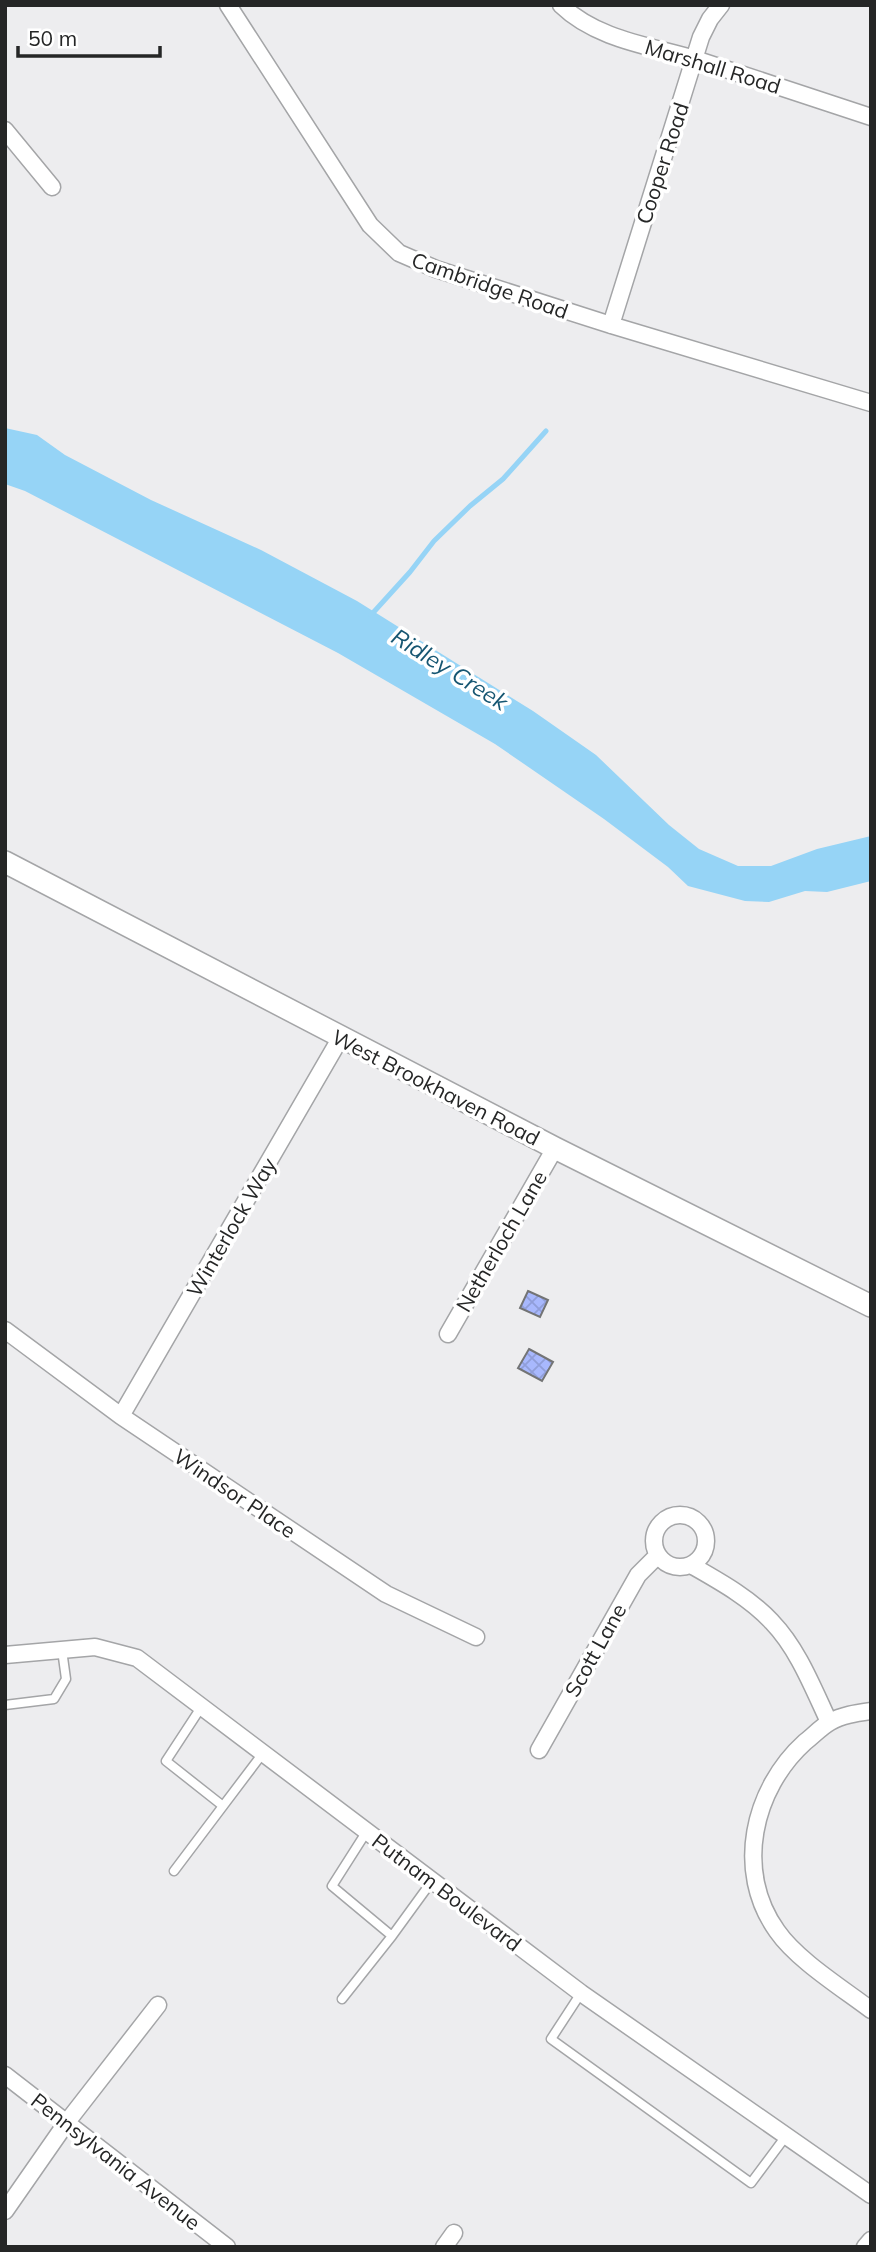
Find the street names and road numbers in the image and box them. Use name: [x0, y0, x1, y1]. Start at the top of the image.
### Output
street label: Marshall Road: [642, 33, 784, 99]
street label: Cooper Road: [630, 99, 694, 227]
street label: Cambridge Road: [408, 246, 572, 324]
street label: West Brookhaven Road: [328, 1023, 544, 1151]
street label: Winterlock Way: [181, 1153, 281, 1301]
street label: Netherloch Lane: [450, 1166, 552, 1316]
street label: Windsor Place: [169, 1443, 301, 1543]
street label: Scott Lane: [559, 1599, 631, 1701]
street label: Putnam Boulevard: [367, 1827, 527, 1957]
street label: Pennsylvania Avenue: [26, 2087, 206, 2235]

